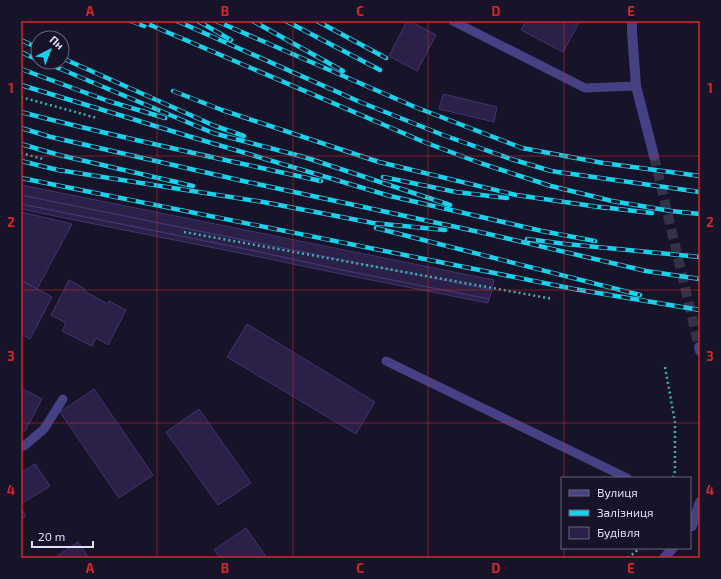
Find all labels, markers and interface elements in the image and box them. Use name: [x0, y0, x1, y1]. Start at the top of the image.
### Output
text: A: [86, 3, 95, 19]
text: B: [221, 3, 229, 19]
text: C: [356, 3, 364, 19]
text: D: [492, 3, 501, 19]
text: E: [627, 3, 635, 19]
north arrow: [30, 30, 70, 70]
text: Пн: [47, 33, 67, 52]
text: 1: [8, 80, 14, 96]
text: 1: [707, 80, 713, 96]
text: 2: [7, 214, 15, 230]
text: 2: [706, 214, 714, 230]
text: 3: [7, 348, 15, 364]
text: 3: [706, 348, 714, 364]
legend: [561, 477, 691, 549]
text: 4: [7, 482, 15, 498]
text: 4: [706, 482, 714, 498]
text: Вулиця: [597, 485, 638, 500]
text: Залізниця: [597, 505, 654, 519]
scale bar: [32, 523, 93, 549]
text: Будівля: [597, 525, 640, 540]
text: 20 m: [38, 529, 65, 543]
text: A: [86, 560, 95, 576]
text: B: [221, 560, 229, 576]
text: C: [356, 560, 364, 576]
text: D: [492, 560, 501, 576]
text: E: [627, 560, 635, 576]

